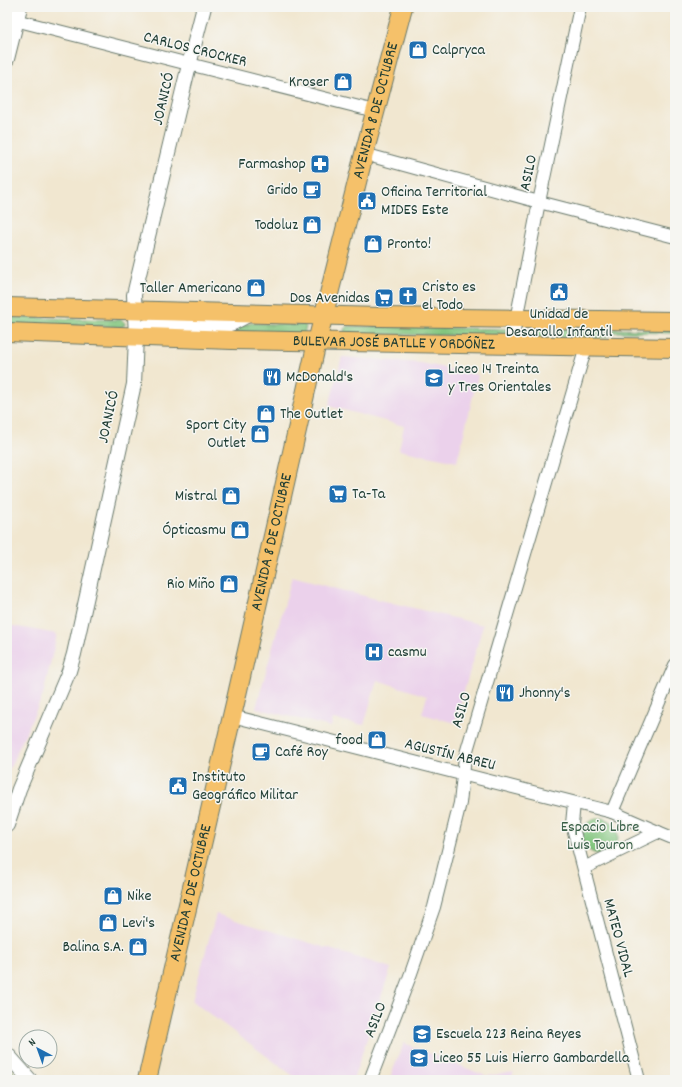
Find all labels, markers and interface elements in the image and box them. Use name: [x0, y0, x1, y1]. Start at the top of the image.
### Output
street label: CARLOS CROCKER: [141, 26, 249, 74]
street label: AVENIDA 8 DE OCTUBRE: [347, 39, 405, 181]
shop icon: Calpryca: [407, 39, 429, 61]
place label: Calpryca: [432, 39, 485, 62]
street label: JOANICÓ: [147, 70, 181, 128]
place label: Kroser: [289, 71, 329, 94]
shop icon: Kroser: [332, 71, 354, 93]
place label: Farmashop: [238, 153, 306, 176]
pharmacy icon: Farmashop: [309, 153, 331, 175]
street label: ASILO: [514, 153, 544, 193]
place label: Grido: [266, 179, 298, 202]
cafe icon: Grido: [301, 179, 323, 201]
place label: Oficina Territorial MIDES Este: [381, 181, 487, 222]
public building icon: Oficina Territorial MIDES Este: [356, 190, 378, 212]
place label: Todoluz: [255, 214, 298, 237]
shop icon: Todoluz: [301, 214, 323, 236]
shop icon: Pronto!: [362, 233, 384, 255]
place label: Pronto!: [387, 233, 431, 256]
place label: Cristo es el Todo: [422, 276, 476, 317]
place label: Taller Americano: [140, 277, 242, 300]
shop icon: Taller Americano: [245, 277, 267, 299]
public building icon: Unidad de Desarollo Infantil: [548, 281, 570, 303]
church icon: Cristo es el Todo: [397, 285, 419, 307]
place label: Dos Avenidas: [290, 287, 370, 310]
supermarket icon: Dos Avenidas: [373, 287, 395, 309]
place label: Unidad de Desarollo Infantil: [506, 303, 612, 344]
street label: BULEVAR JOSÉ BATLLE Y ORDÓÑEZ: [293, 330, 495, 356]
place label: Liceo 14 Treinta y Tres Orientales: [448, 358, 552, 399]
restaurant icon: McDonald's: [261, 366, 283, 388]
place label: McDonald's: [286, 366, 354, 389]
school or university icon: Liceo 14 Treinta y Tres Orientales: [423, 367, 445, 389]
street label: JOANICÓ: [92, 388, 126, 445]
shop icon: The Outlet: [255, 403, 277, 425]
place label: The Outlet: [280, 403, 343, 426]
place label: Sport City Outlet: [186, 414, 247, 455]
shop icon: Sport City Outlet: [249, 423, 271, 445]
street label: AVENIDA 8 DE OCTUBRE: [245, 470, 298, 613]
supermarket icon: Ta-Ta: [327, 483, 349, 505]
place label: Ta-Ta: [352, 483, 386, 506]
place label: Mistral: [175, 485, 217, 508]
shop icon: Mistral: [220, 485, 242, 507]
place label: Ópticasmu: [163, 519, 226, 542]
shop icon: Ópticasmu: [229, 519, 251, 541]
place label: Rio Miño: [167, 573, 215, 596]
shop icon: Rio Miño: [218, 573, 240, 595]
hospital icon: casmu: [363, 641, 385, 663]
place label: casmu: [388, 641, 427, 664]
restaurant icon: Jhonny's: [494, 682, 516, 704]
place label: Jhonny's: [519, 682, 571, 705]
street label: ASILO: [446, 689, 478, 731]
place label: food: [336, 729, 363, 752]
shop icon: food: [366, 729, 388, 751]
street label: AGUSTÍN ABREU: [402, 733, 498, 777]
cafe icon: Café Roy: [250, 741, 272, 763]
place label: Café Roy: [275, 741, 329, 764]
place label: Instituto Geográfico Militar: [192, 766, 298, 807]
public building icon: Instituto Geográfico Militar: [167, 775, 189, 797]
park label: Espacio Libre Luis Touron: [561, 816, 639, 857]
street label: AVENIDA 8 DE OCTUBRE: [164, 821, 218, 964]
shop icon: Nike: [102, 885, 124, 907]
place label: Nike: [127, 885, 151, 908]
street label: MATEO VIDAL: [596, 896, 640, 980]
shop icon: Levi's: [97, 912, 119, 934]
place label: Levi's: [122, 912, 155, 935]
place label: Balina S.A.: [63, 936, 124, 959]
shop icon: Balina S.A.: [127, 936, 149, 958]
street label: ASILO: [359, 999, 393, 1041]
school or university icon: Escuela 223 Reina Reyes: [411, 1023, 433, 1045]
place label: Escuela 223 Reina Reyes: [436, 1023, 582, 1046]
north arrow: [18, 1029, 58, 1069]
text: N: [25, 1035, 40, 1051]
school or university icon: Liceo 55 Luis Hierro Gambardella: [408, 1047, 430, 1069]
place label: Liceo 55 Luis Hierro Gambardella: [433, 1047, 630, 1070]

